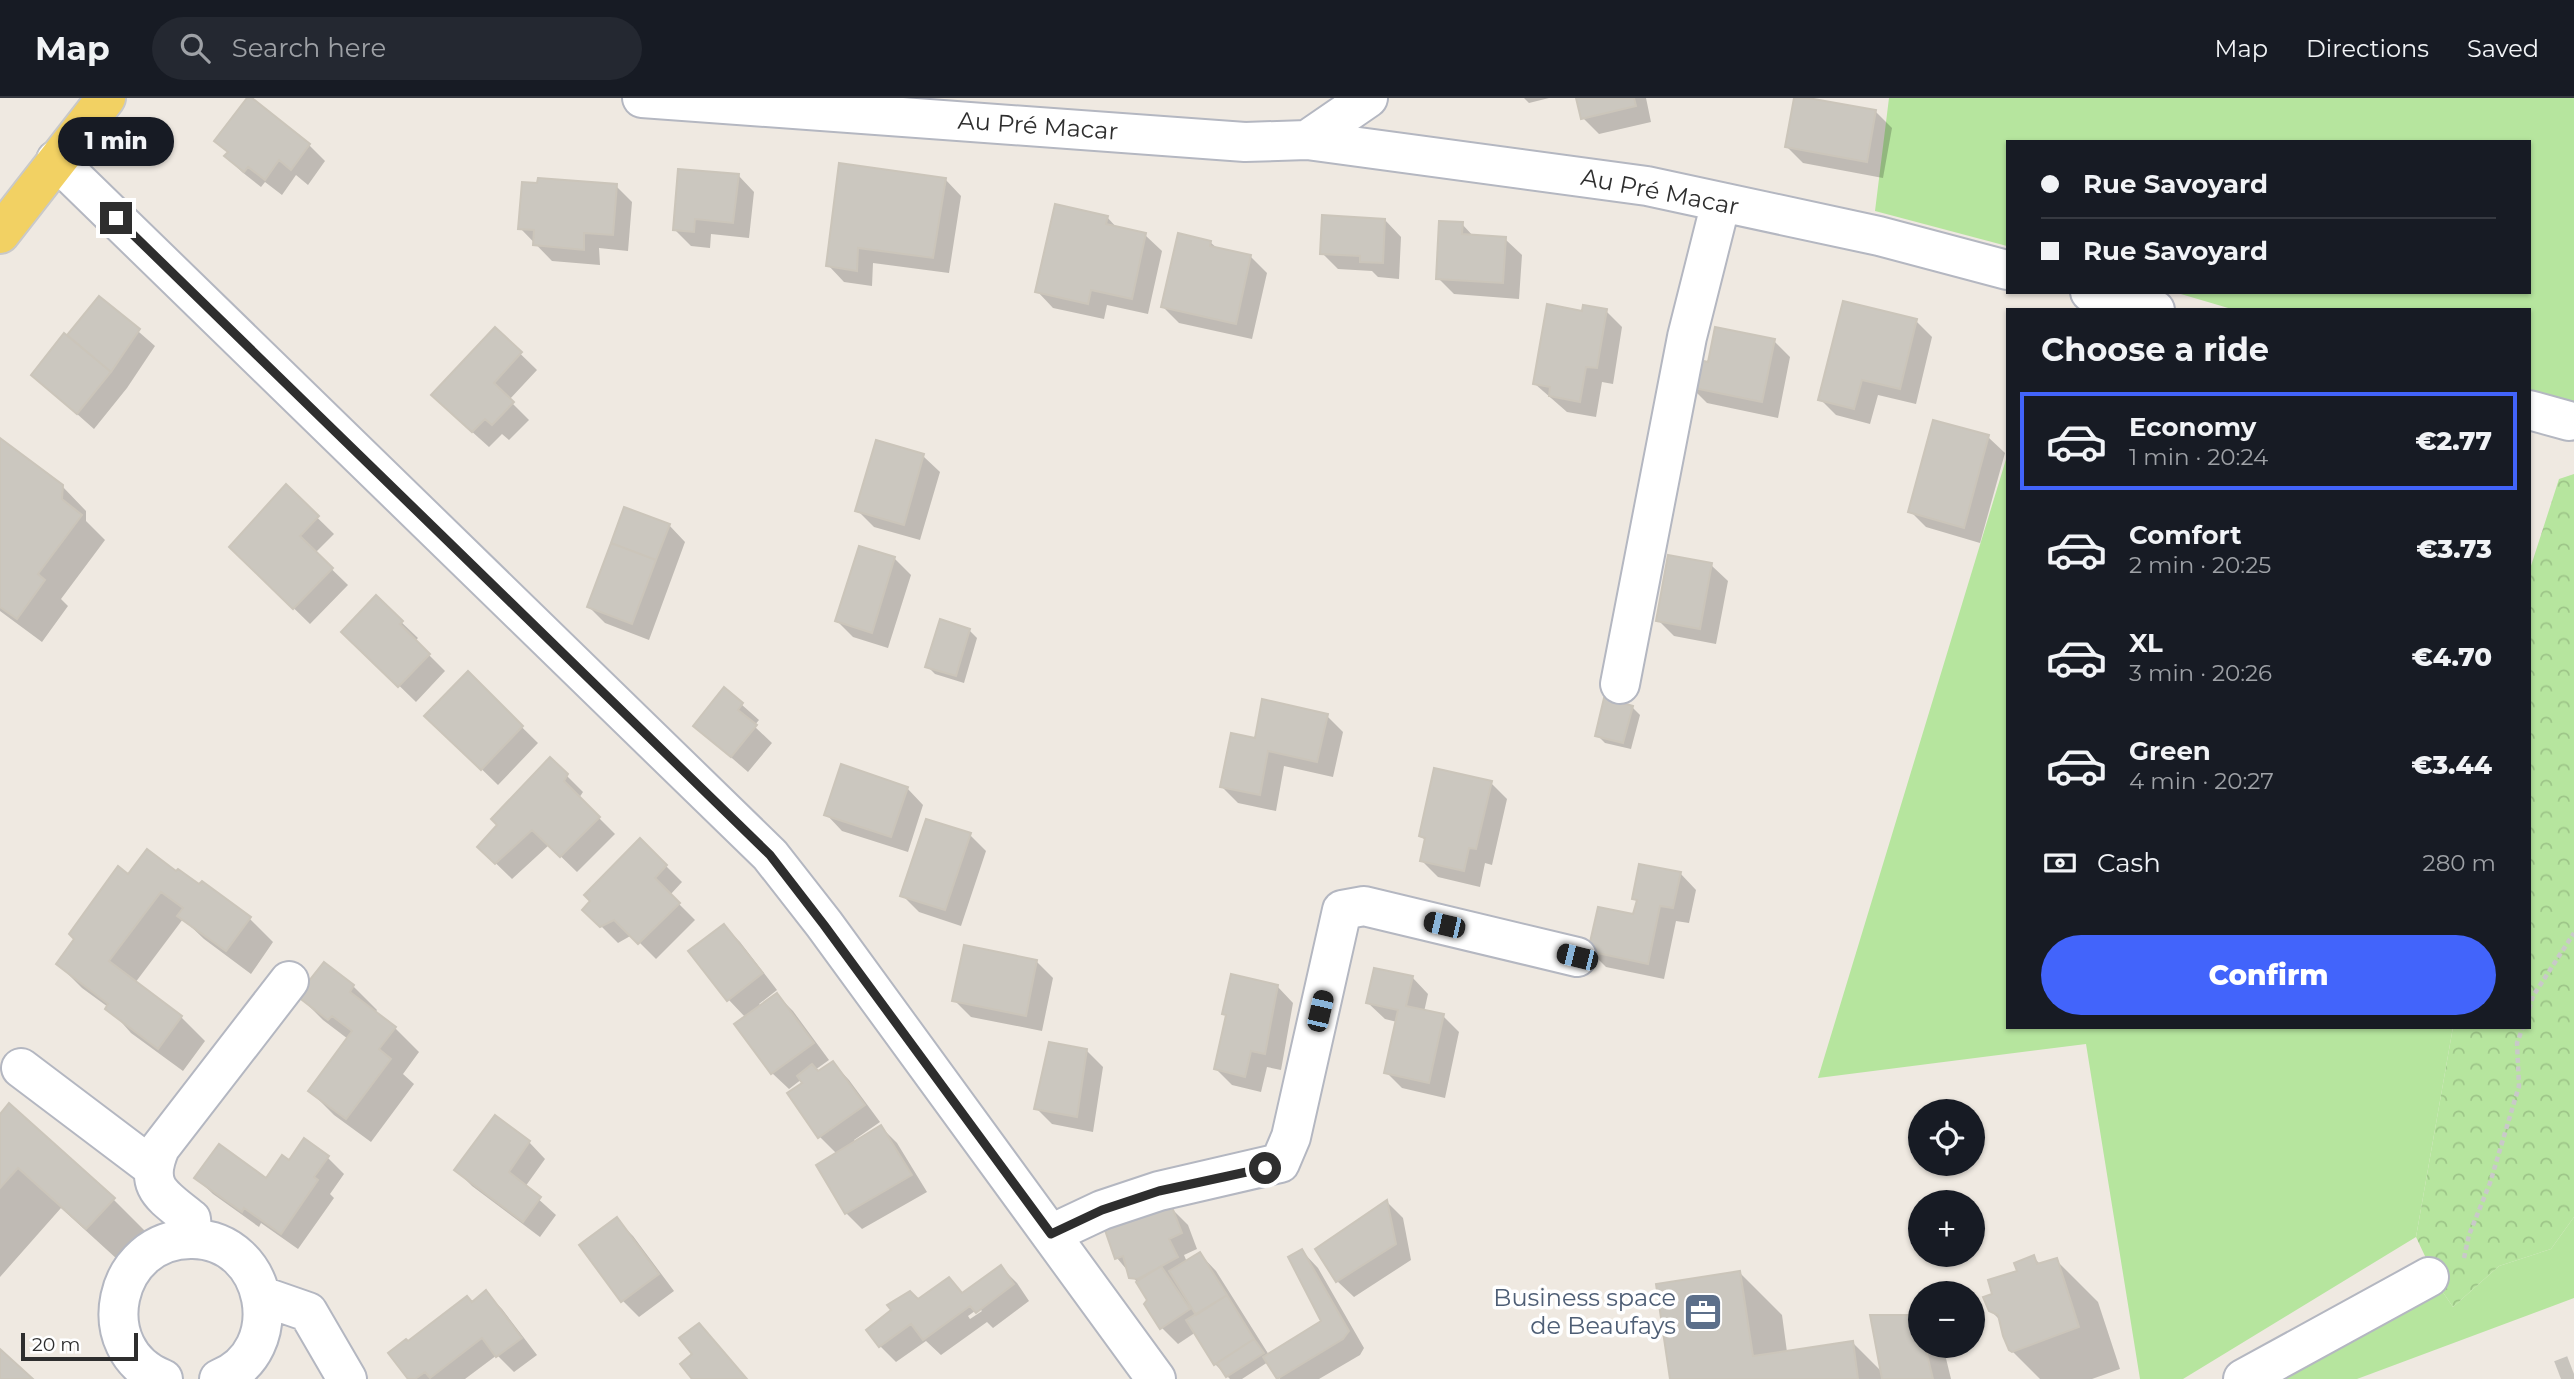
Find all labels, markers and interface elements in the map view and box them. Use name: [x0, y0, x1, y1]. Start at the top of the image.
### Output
search box: [152, 17, 642, 80]
text: Map: [35, 28, 110, 68]
icon: search: [176, 29, 214, 67]
text: Search here: [232, 32, 386, 64]
text: Map: [2215, 34, 2268, 63]
text: Directions: [2306, 34, 2429, 63]
text: Saved: [2467, 34, 2539, 63]
street label: Au Pré Macar: [957, 105, 1119, 146]
callout: 1 min: [58, 116, 174, 166]
text: 1 min: [84, 127, 148, 155]
street label: Au Pré Macar: [1579, 162, 1742, 221]
text: Rue Savoyard: [2083, 168, 2268, 200]
route end: [100, 202, 132, 234]
text: Rue Savoyard: [2083, 235, 2268, 267]
text: Choose a ride: [2041, 330, 2269, 369]
icon: car: [2045, 410, 2108, 473]
text: Economy: [2129, 411, 2256, 443]
text: €2.77: [2415, 425, 2492, 457]
text: 1 min · 20:24: [2129, 443, 2268, 471]
icon: car: [2045, 518, 2108, 581]
text: Comfort: [2129, 519, 2241, 551]
text: €3.73: [2416, 533, 2492, 565]
text: 2 min · 20:25: [2129, 551, 2271, 579]
icon: car: [2045, 626, 2108, 689]
text: XL: [2129, 627, 2163, 659]
text: €4.70: [2412, 641, 2492, 673]
text: 3 min · 20:26: [2129, 659, 2272, 687]
icon: car: [2045, 734, 2108, 797]
text: Green: [2129, 735, 2211, 767]
text: €3.44: [2411, 749, 2492, 781]
text: 4 min · 20:27: [2129, 767, 2274, 795]
icon: cash: [2041, 844, 2079, 882]
text: Cash: [2097, 847, 2161, 879]
text: 280 m: [2423, 849, 2496, 877]
car: [1422, 910, 1467, 940]
button: Confirm: [2041, 935, 2496, 1015]
car: [1555, 942, 1600, 972]
car: [1306, 988, 1335, 1034]
map controls: [1908, 1099, 1985, 1358]
button: locate: [1908, 1099, 1985, 1176]
route start: [1249, 1152, 1281, 1184]
button: +: [1908, 1190, 1985, 1267]
button: −: [1908, 1281, 1985, 1358]
place label: Business space de Beaufays: [1493, 1283, 1676, 1340]
office icon: Business space de Beaufays: [1682, 1291, 1724, 1333]
scale bar: [21, 1330, 138, 1362]
text: 20 m: [32, 1333, 80, 1356]

